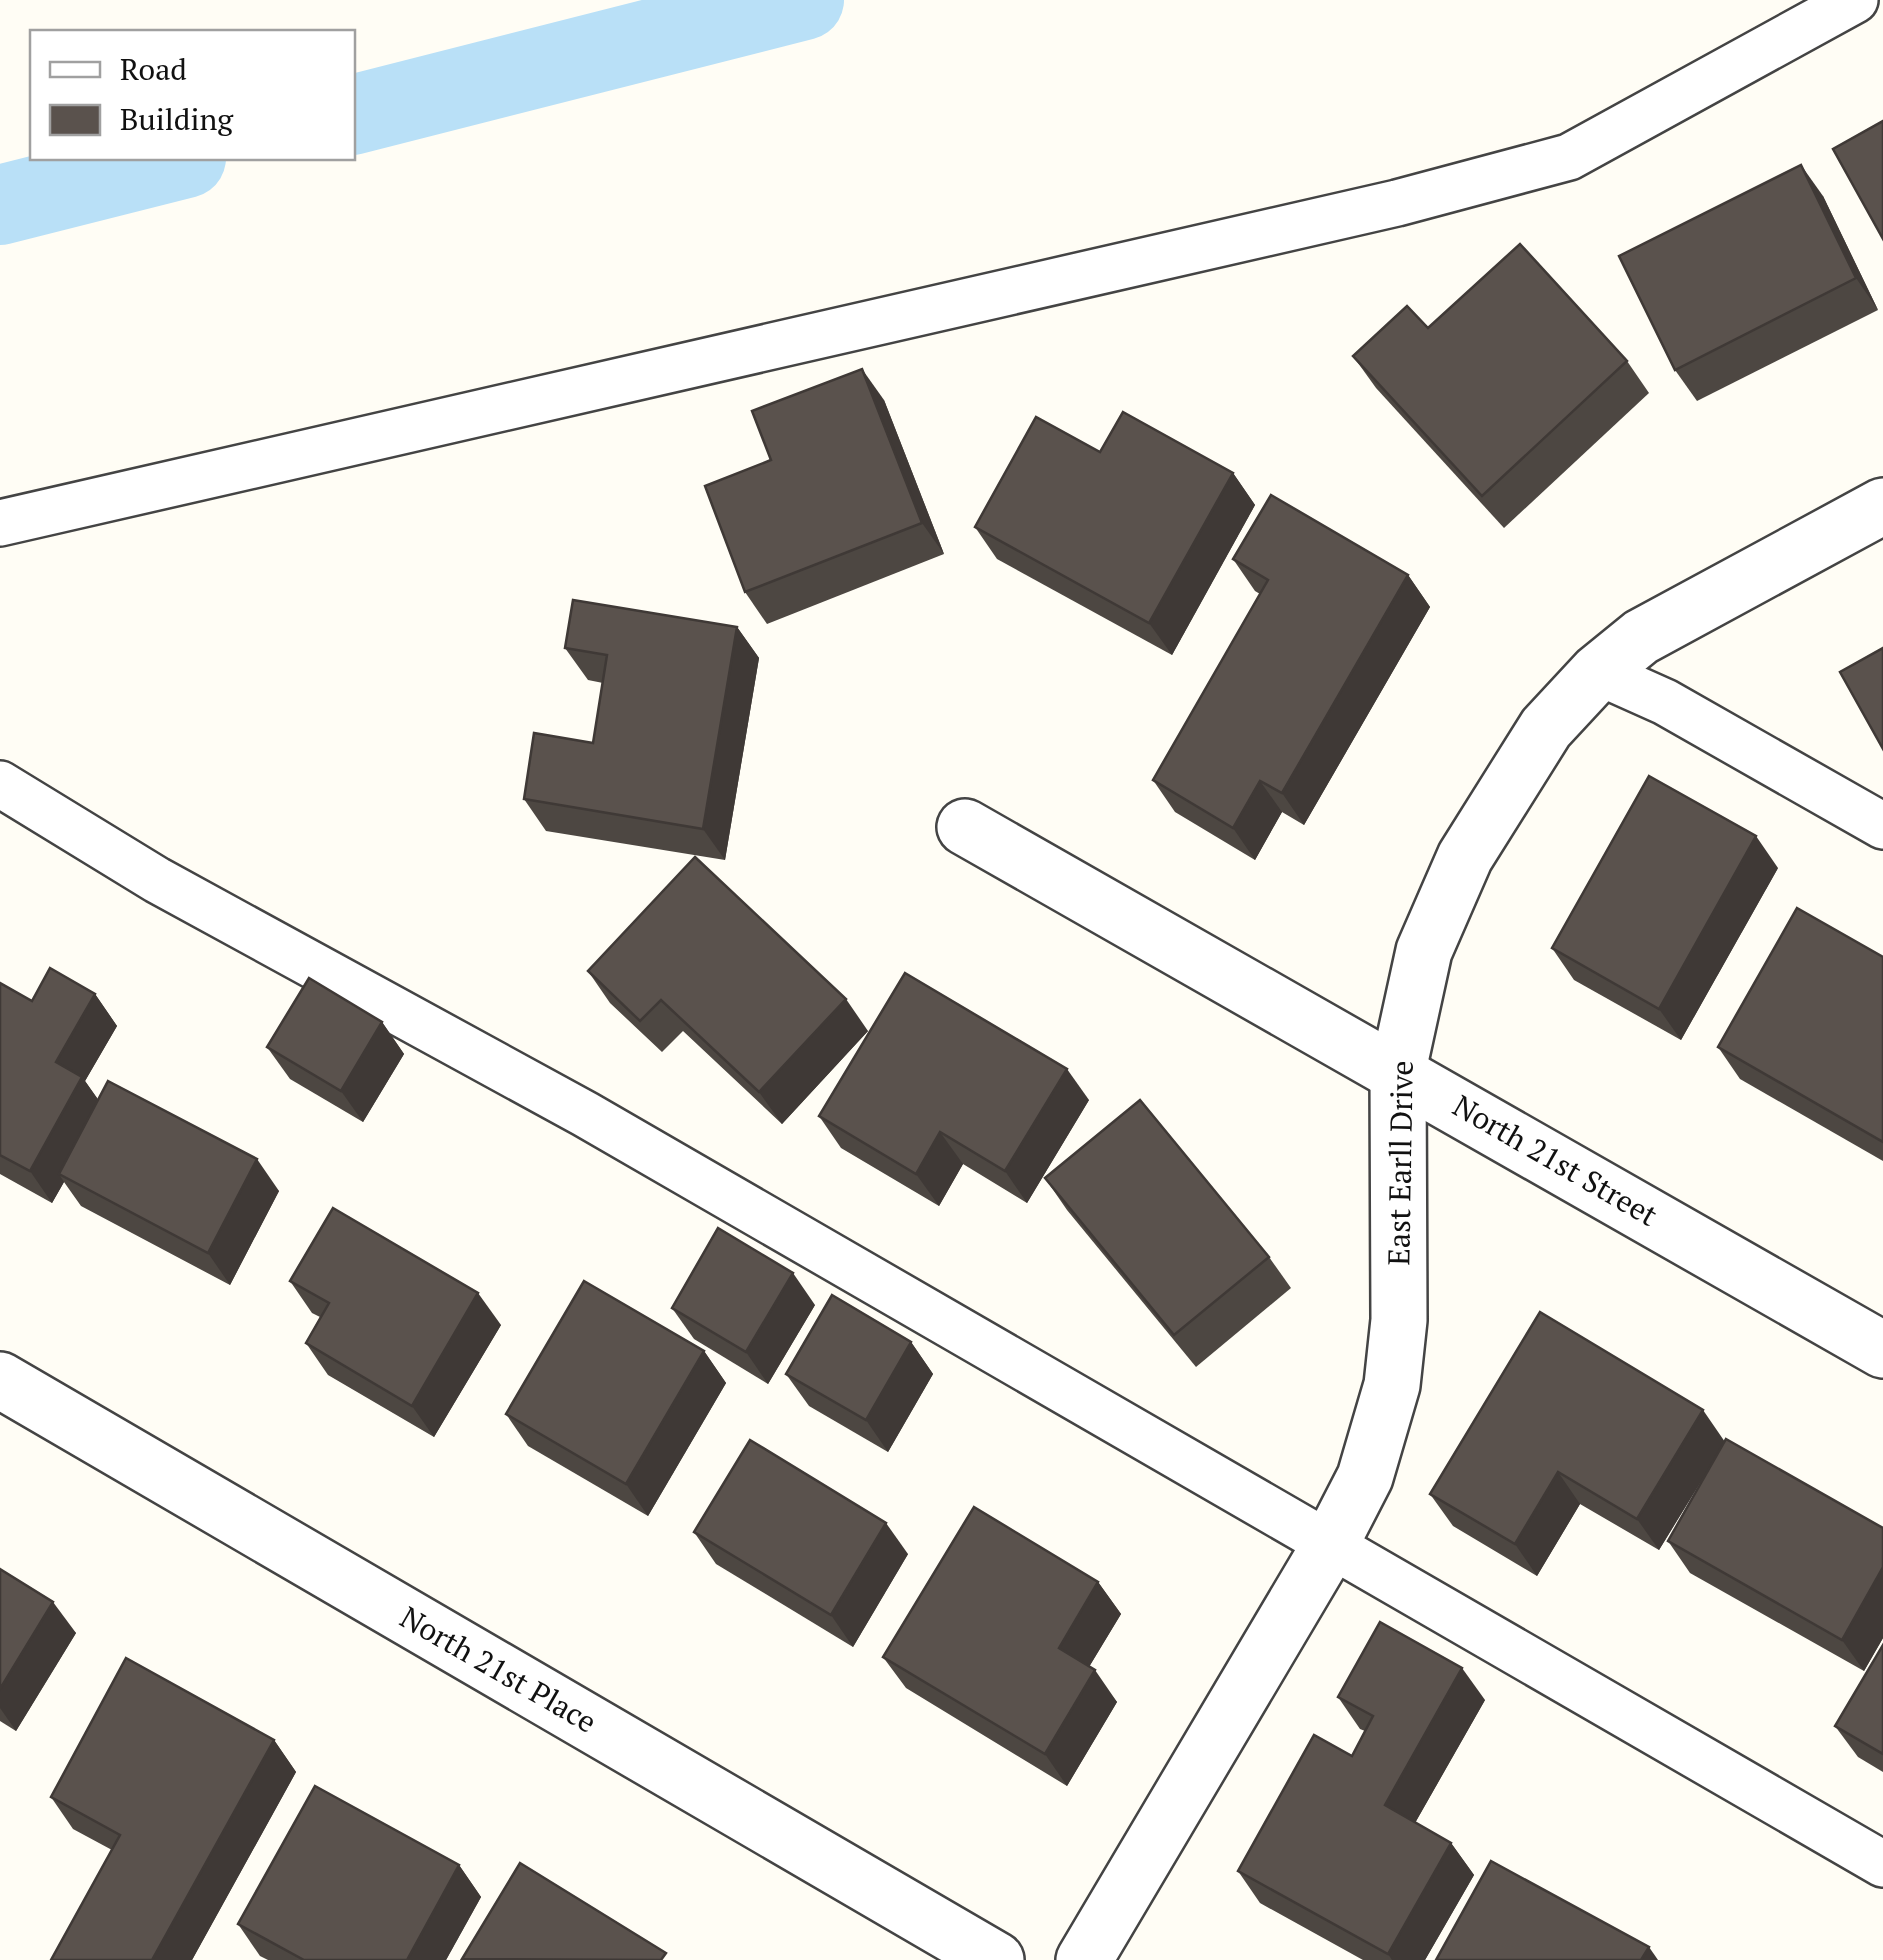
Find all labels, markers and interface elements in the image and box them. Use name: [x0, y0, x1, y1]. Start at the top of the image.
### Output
legend: [30, 30, 355, 160]
text: Road: [120, 49, 187, 89]
text: Building: [120, 99, 234, 139]
street label: East Earll Drive: [1378, 1060, 1422, 1266]
street label: North 21st Street: [1446, 1085, 1665, 1235]
street label: North 21st Place: [393, 1597, 604, 1741]

